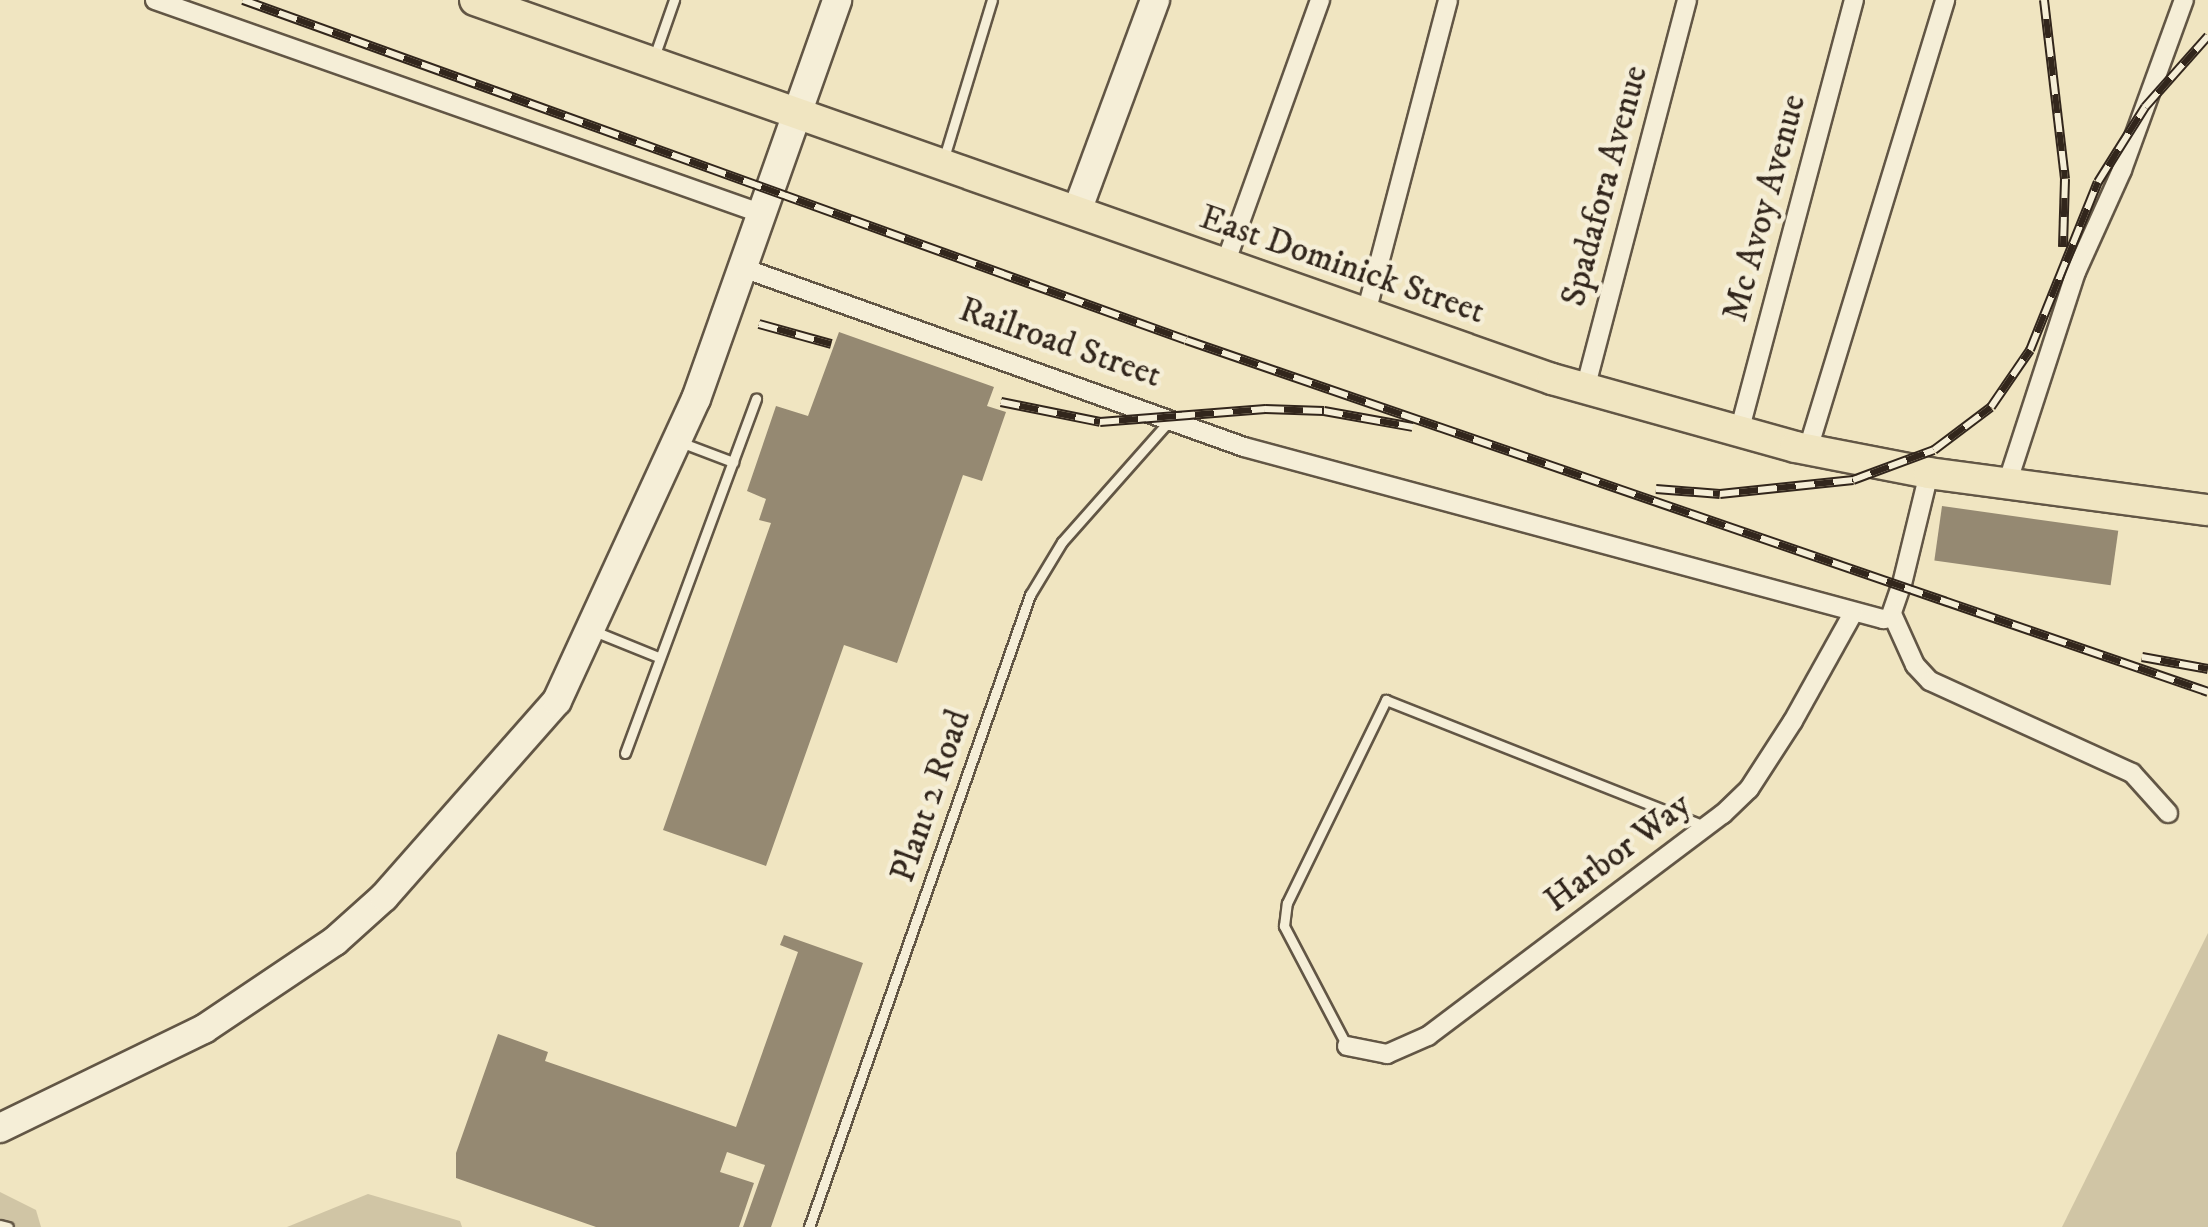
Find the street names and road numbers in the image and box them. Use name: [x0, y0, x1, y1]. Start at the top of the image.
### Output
street label: Spadafora Avenue: [1553, 61, 1657, 311]
street label: Mc Avoy Avenue: [1715, 90, 1815, 326]
street label: East Dominick Street: [1194, 197, 1490, 333]
street label: Railroad Street: [954, 289, 1166, 397]
street label: Plant 2 Road: [882, 704, 980, 888]
street label: Harbor Way: [1537, 784, 1699, 922]

